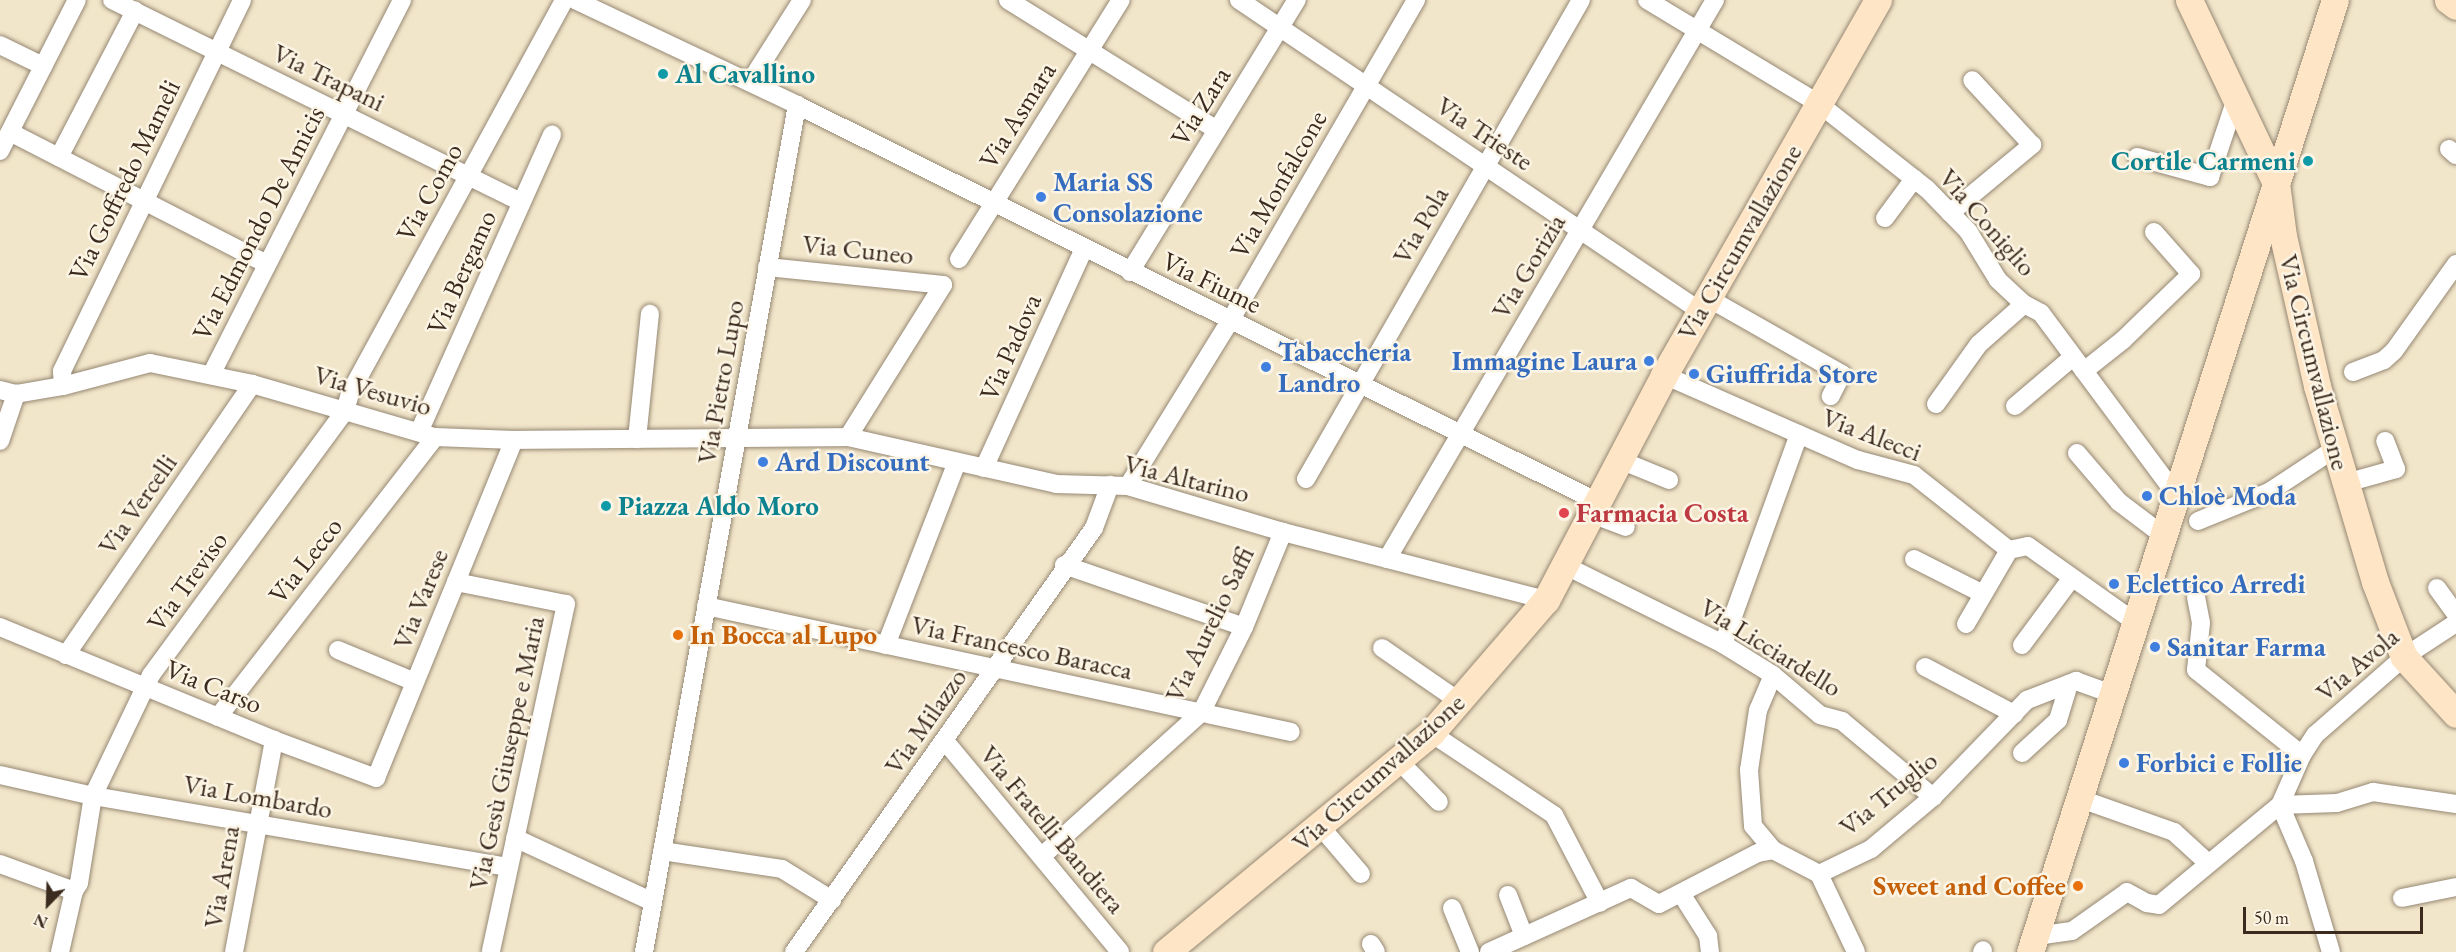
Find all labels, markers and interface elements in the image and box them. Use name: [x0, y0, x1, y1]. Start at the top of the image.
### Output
street label: Via Trapani: [268, 36, 390, 118]
street label: Via Asmara: [972, 56, 1062, 174]
place label: Al Cavallino: [675, 58, 815, 90]
street label: Via Zara: [1163, 60, 1237, 152]
marker: Al Cavallino: [656, 67, 670, 81]
street label: Via Goffredo Mameli: [61, 74, 187, 286]
street label: Via Trieste: [1430, 89, 1540, 177]
street label: Via Edmondo De Amicis: [185, 100, 331, 346]
street label: Via Monfalcone: [1223, 104, 1333, 264]
street label: Via Como: [389, 137, 469, 247]
street label: Via Circumvallazione: [1670, 138, 1808, 346]
place label: Cortile Carmeni: [2111, 145, 2296, 177]
marker: Cortile Carmeni: [2301, 154, 2315, 168]
street label: Via Coniglio: [1932, 162, 2044, 282]
place label: Maria SS Consolazione: [1053, 165, 1203, 228]
street label: Via Pola: [1385, 180, 1455, 270]
marker: Maria SS Consolazione: [1034, 190, 1048, 204]
street label: Via Bergamo: [419, 205, 503, 339]
street label: Via Gorizia: [1484, 208, 1572, 324]
street label: Via Cuneo: [801, 227, 915, 271]
street label: Via Fiume: [1157, 244, 1267, 320]
street label: Via Circumvallazione: [2273, 251, 2357, 473]
street label: Via Padova: [972, 289, 1048, 405]
street label: Via Pietro Lupo: [690, 297, 750, 467]
place label: Tabaccheria Landro: [1278, 335, 1411, 398]
place label: Immagine Laura: [1452, 345, 1637, 377]
marker: Immagine Laura: [1642, 354, 1656, 368]
street label: Via Vesuvio: [310, 358, 436, 422]
place label: Giuffrida Store: [1706, 358, 1878, 390]
marker: Tabaccheria Landro: [1259, 360, 1273, 374]
marker: Giuffrida Store: [1687, 367, 1701, 381]
street label: Via Alecci: [1818, 400, 1926, 468]
place label: Ard Discount: [775, 446, 929, 478]
street label: Via Vercelli: [90, 447, 184, 561]
street label: Via Altarino: [1121, 447, 1253, 509]
marker: Ard Discount: [756, 455, 770, 469]
place label: Chloè Moda: [2159, 480, 2296, 512]
marker: Chloè Moda: [2140, 489, 2154, 503]
place label: Piazza Aldo Moro: [618, 490, 819, 522]
place label: Farmacia Costa: [1576, 497, 1748, 529]
marker: Piazza Aldo Moro: [599, 499, 613, 513]
marker: Farmacia Costa: [1557, 506, 1571, 520]
street label: Via Lecco: [261, 510, 349, 610]
street label: Via Treviso: [140, 525, 234, 637]
street label: Via Aurelio Saffi: [1157, 541, 1261, 707]
street label: Via Varese: [385, 544, 455, 654]
place label: Eclettico Arredi: [2126, 568, 2306, 600]
marker: Eclettico Arredi: [2107, 577, 2121, 591]
street label: Via Licciardello: [1694, 591, 1848, 703]
street label: Via Francesco Baracca: [908, 608, 1136, 686]
street label: Via Gesù Giuseppe e Maria: [461, 613, 551, 893]
place label: In Bocca al Lupo: [690, 619, 877, 651]
street label: Via Avola: [2309, 620, 2405, 708]
marker: In Bocca al Lupo: [671, 628, 685, 642]
place label: Sanitar Farma: [2167, 631, 2326, 663]
marker: Sanitar Farma: [2148, 640, 2162, 654]
street label: Via Carso: [161, 652, 267, 720]
street label: Via Milazzo: [877, 662, 973, 780]
street label: Via Circumvallazione: [1285, 686, 1471, 858]
street label: Via Fratelli Bandiera: [973, 738, 1133, 920]
street label: Via Truglio: [1832, 744, 1944, 842]
place label: Forbici e Follie: [2136, 747, 2302, 779]
marker: Forbici e Follie: [2117, 756, 2131, 770]
street label: Via Lombardo: [181, 767, 335, 825]
street label: Via Arena: [196, 823, 246, 931]
place label: Sweet and Coffee: [1873, 870, 2066, 902]
north arrow: [18, 874, 78, 934]
marker: Sweet and Coffee: [2071, 879, 2085, 893]
scale bar: [2246, 895, 2426, 933]
text: 50 m: [2254, 906, 2289, 929]
text: N: [31, 909, 51, 933]

